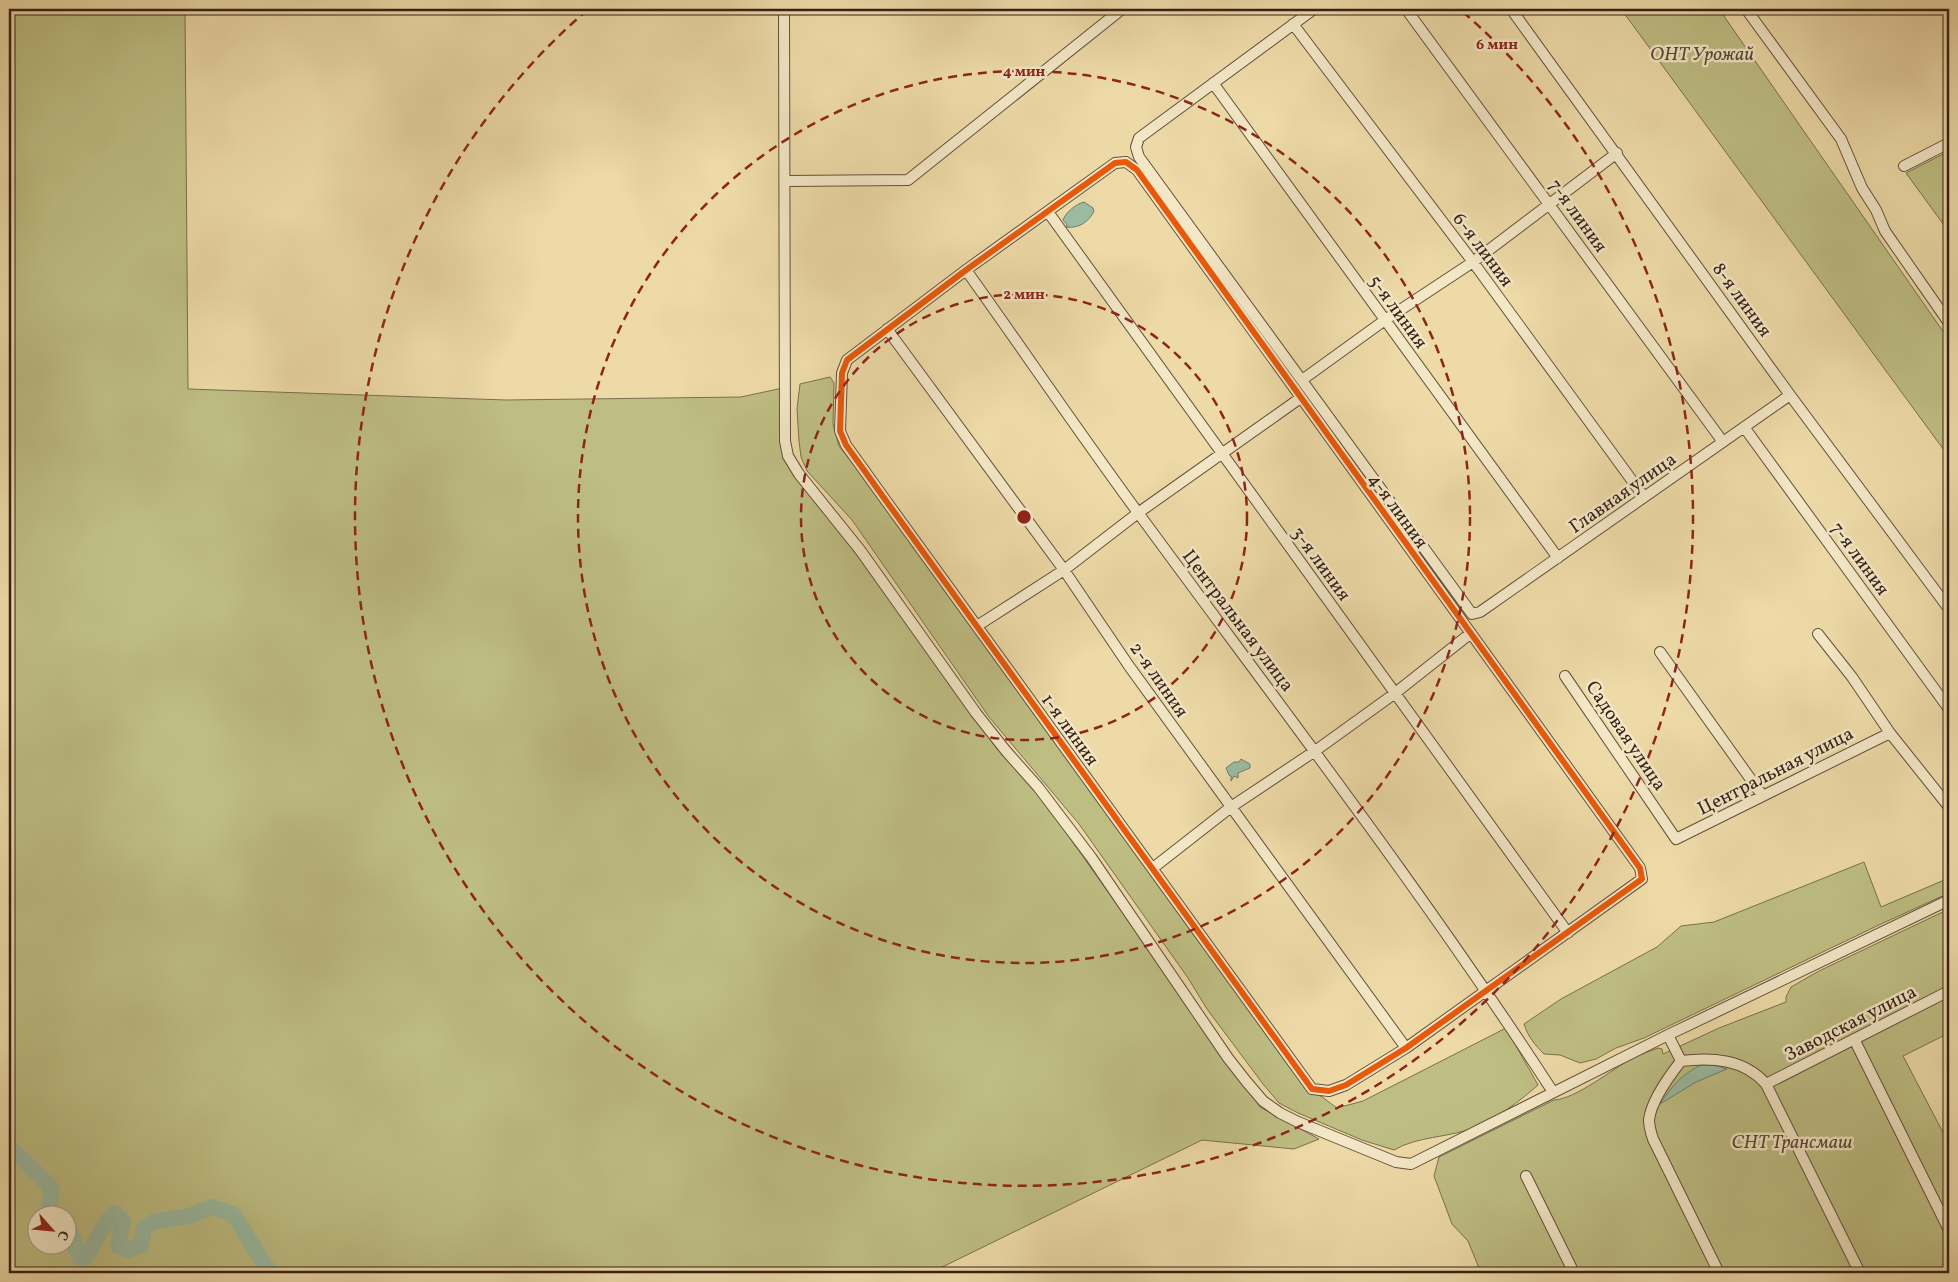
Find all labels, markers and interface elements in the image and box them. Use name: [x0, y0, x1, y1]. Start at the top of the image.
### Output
text: 6 мин: [1476, 35, 1518, 56]
park label: ОНТ Урожай: [1650, 42, 1754, 68]
text: 4 мин: [1003, 62, 1046, 83]
street label: 7-я линия: [1542, 174, 1613, 258]
street label: 6-я линия: [1446, 208, 1519, 293]
street label: 8-я линия: [1705, 258, 1777, 343]
street label: 5-я линия: [1362, 270, 1433, 355]
text: 2 мин: [1003, 285, 1045, 306]
street label: Главная улица: [1564, 447, 1682, 540]
street label: 4-я линия: [1361, 468, 1434, 554]
centre of rings: [1015, 508, 1033, 526]
street label: 7-я линия: [1824, 517, 1895, 601]
street label: 3-я линия: [1284, 522, 1356, 607]
street label: Центральная улица: [1175, 545, 1300, 698]
street label: 2-я линия: [1123, 637, 1194, 723]
street label: Садовая улица: [1579, 676, 1672, 796]
street label: 1-я линия: [1034, 689, 1104, 772]
street label: Центральная улица: [1693, 721, 1858, 822]
street label: Заводская улица: [1780, 979, 1921, 1068]
park label: СНТ Трансмаш: [1732, 1130, 1853, 1156]
north arrow: [28, 1204, 78, 1254]
text: С: [52, 1227, 73, 1244]

